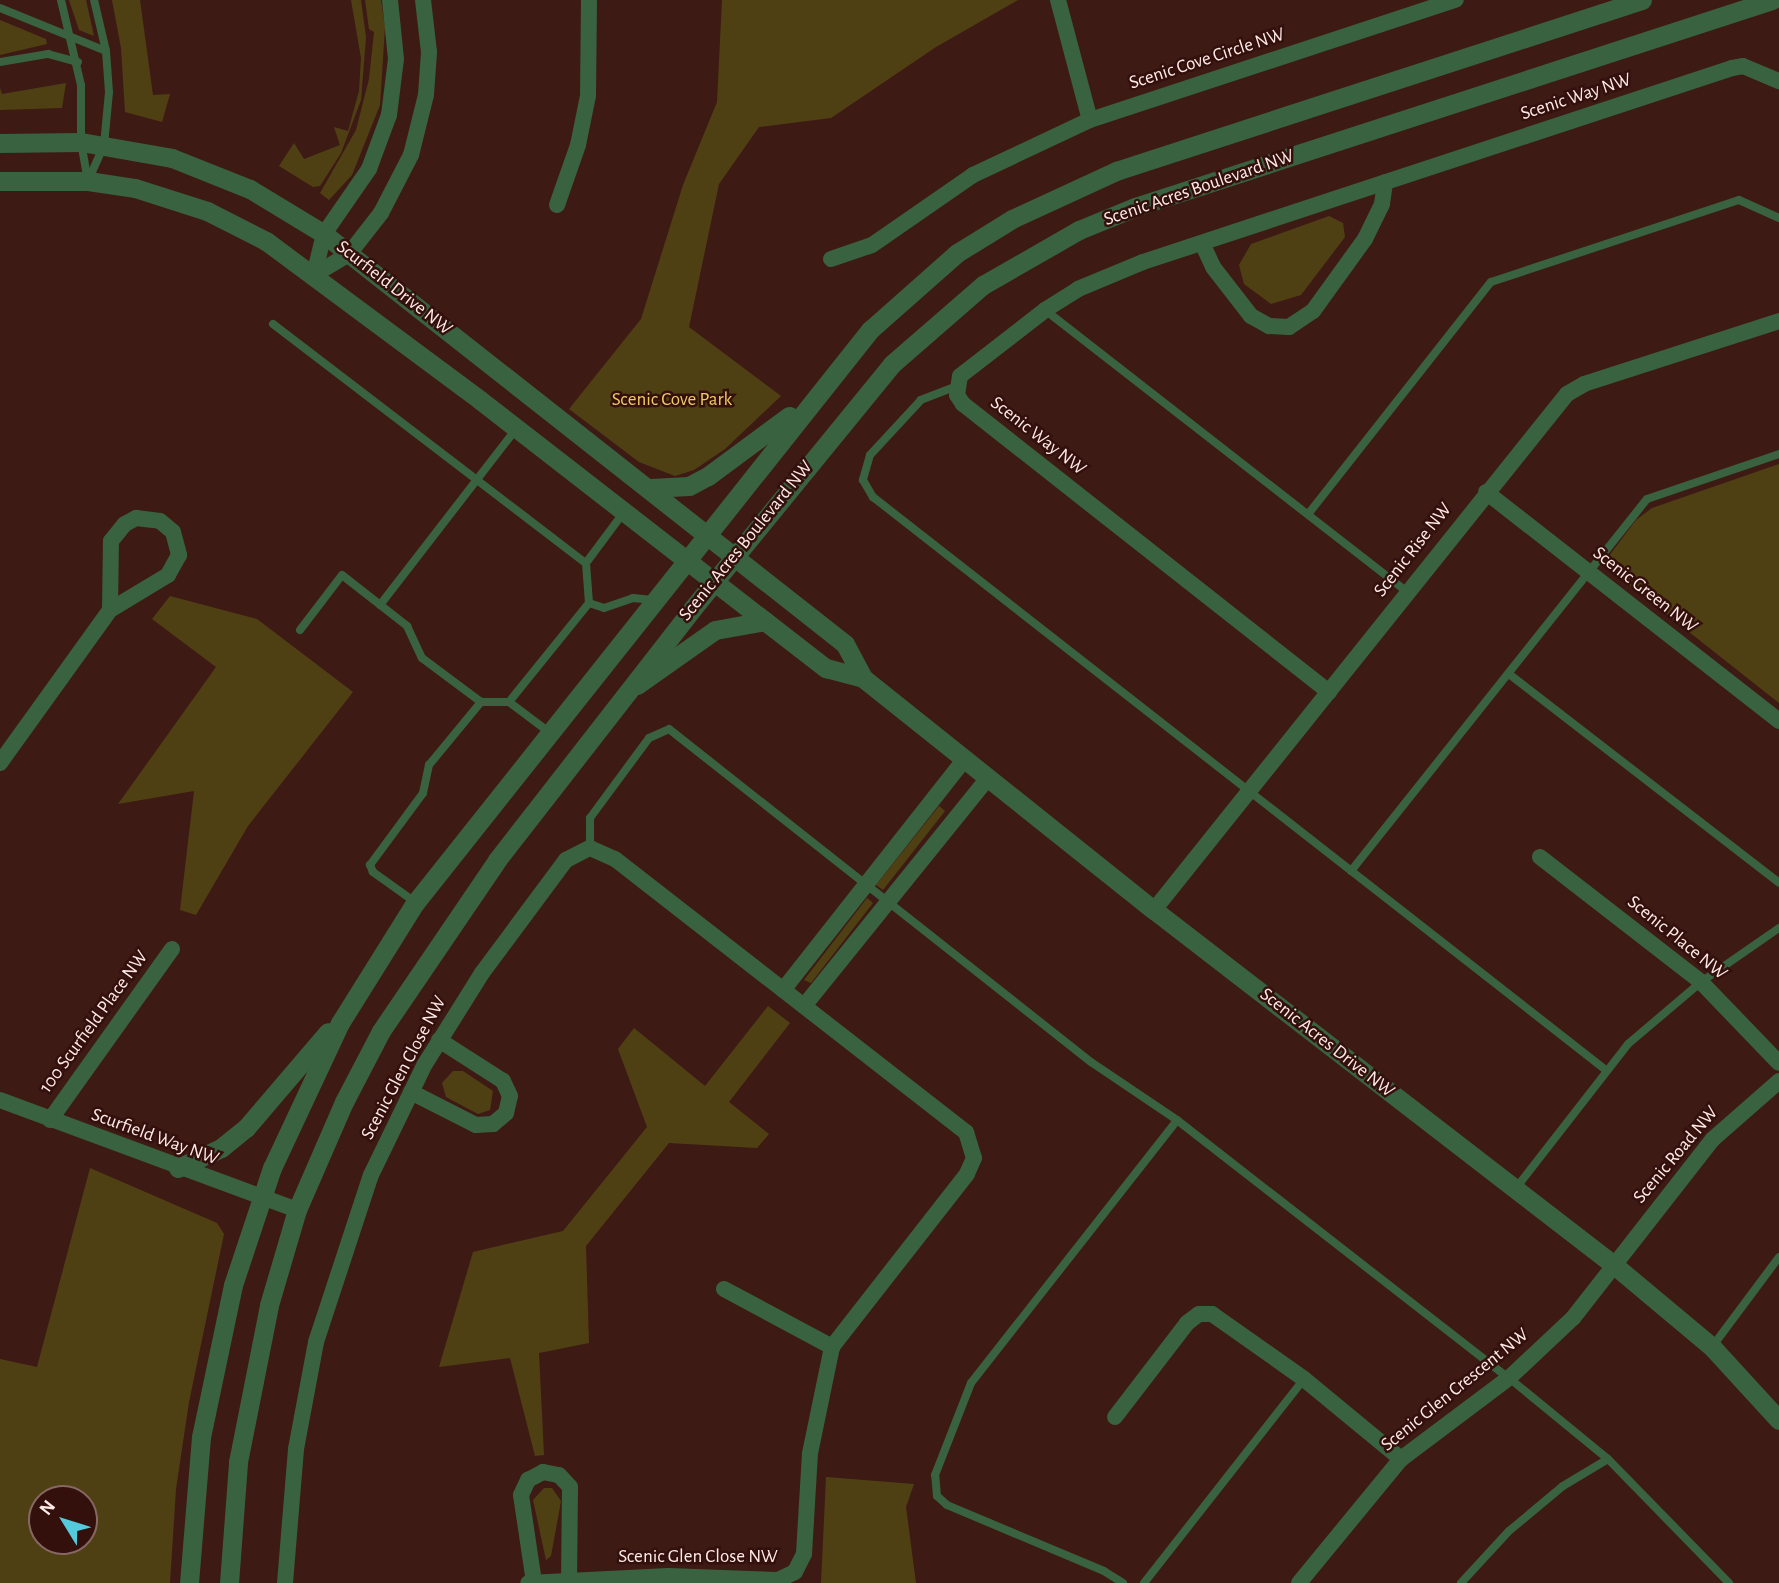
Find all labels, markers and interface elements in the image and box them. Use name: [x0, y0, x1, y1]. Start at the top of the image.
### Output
street label: Scenic Cove Circle NW: [1127, 23, 1287, 95]
street label: Scenic Way NW: [1518, 68, 1634, 126]
street label: Scenic Acres Boulevard NW: [1101, 145, 1297, 231]
street label: Scurfield Drive NW: [332, 236, 456, 340]
park label: Scenic Cove Park: [612, 389, 732, 411]
street label: Scenic Way NW: [986, 392, 1090, 480]
street label: Scenic Acres Boulevard NW: [674, 456, 818, 626]
street label: Scenic Rise NW: [1369, 498, 1457, 602]
street label: Scenic Green NW: [1588, 542, 1702, 638]
street label: Scenic Place NW: [1623, 891, 1731, 985]
street label: 100 Scurfield Place NW: [35, 946, 153, 1098]
street label: Scenic Acres Drive NW: [1255, 983, 1399, 1103]
street label: Scenic Glen Close NW: [356, 992, 452, 1144]
street label: Scenic Road NW: [1629, 1102, 1723, 1208]
street label: Scurfield Way NW: [88, 1103, 222, 1171]
street label: Scenic Glen Crescent NW: [1377, 1323, 1533, 1457]
north arrow: [28, 1485, 98, 1555]
text: N: [36, 1497, 59, 1519]
street label: Scenic Glen Close NW: [618, 1546, 778, 1568]

